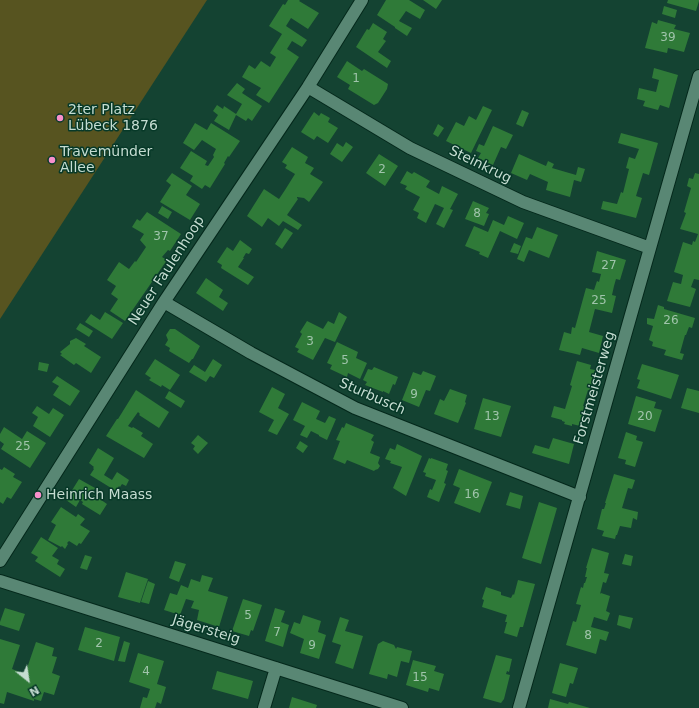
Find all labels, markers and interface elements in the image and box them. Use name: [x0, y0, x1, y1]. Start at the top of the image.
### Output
house number: 39: [660, 31, 676, 45]
house number: 1: [352, 72, 360, 86]
place label: 2ter Platz Lübeck 1876: [68, 102, 158, 134]
marker: 2ter Platz Lübeck 1876: [55, 113, 65, 123]
street label: Steinkrug: [446, 143, 514, 187]
place label: Travemünder Allee: [60, 144, 152, 176]
marker: Travemünder Allee: [47, 155, 57, 165]
house number: 2: [378, 163, 386, 177]
house number: 8: [473, 207, 481, 221]
street label: Neuer Faulenhoop: [125, 213, 209, 329]
house number: 37: [153, 230, 169, 244]
house number: 27: [601, 259, 617, 273]
house number: 25: [591, 294, 607, 308]
house number: 26: [663, 314, 679, 328]
street label: Forstmeisterweg: [571, 329, 619, 447]
house number: 3: [306, 335, 314, 349]
house number: 5: [341, 354, 349, 368]
street label: Sturbusch: [336, 375, 408, 419]
house number: 9: [410, 388, 418, 402]
house number: 13: [484, 410, 500, 424]
house number: 20: [637, 410, 653, 424]
house number: 25: [15, 440, 31, 454]
place label: Heinrich Maass: [46, 487, 152, 503]
house number: 16: [464, 488, 480, 502]
marker: Heinrich Maass: [33, 490, 43, 500]
house number: 5: [244, 609, 252, 623]
street label: Jägersteig: [170, 612, 242, 648]
house number: 7: [273, 626, 281, 640]
house number: 8: [584, 629, 592, 643]
house number: 2: [95, 637, 103, 651]
house number: 9: [308, 639, 316, 653]
north arrow: [8, 660, 48, 700]
house number: 4: [142, 665, 150, 679]
house number: 15: [412, 671, 428, 685]
text: N: [27, 683, 41, 699]

